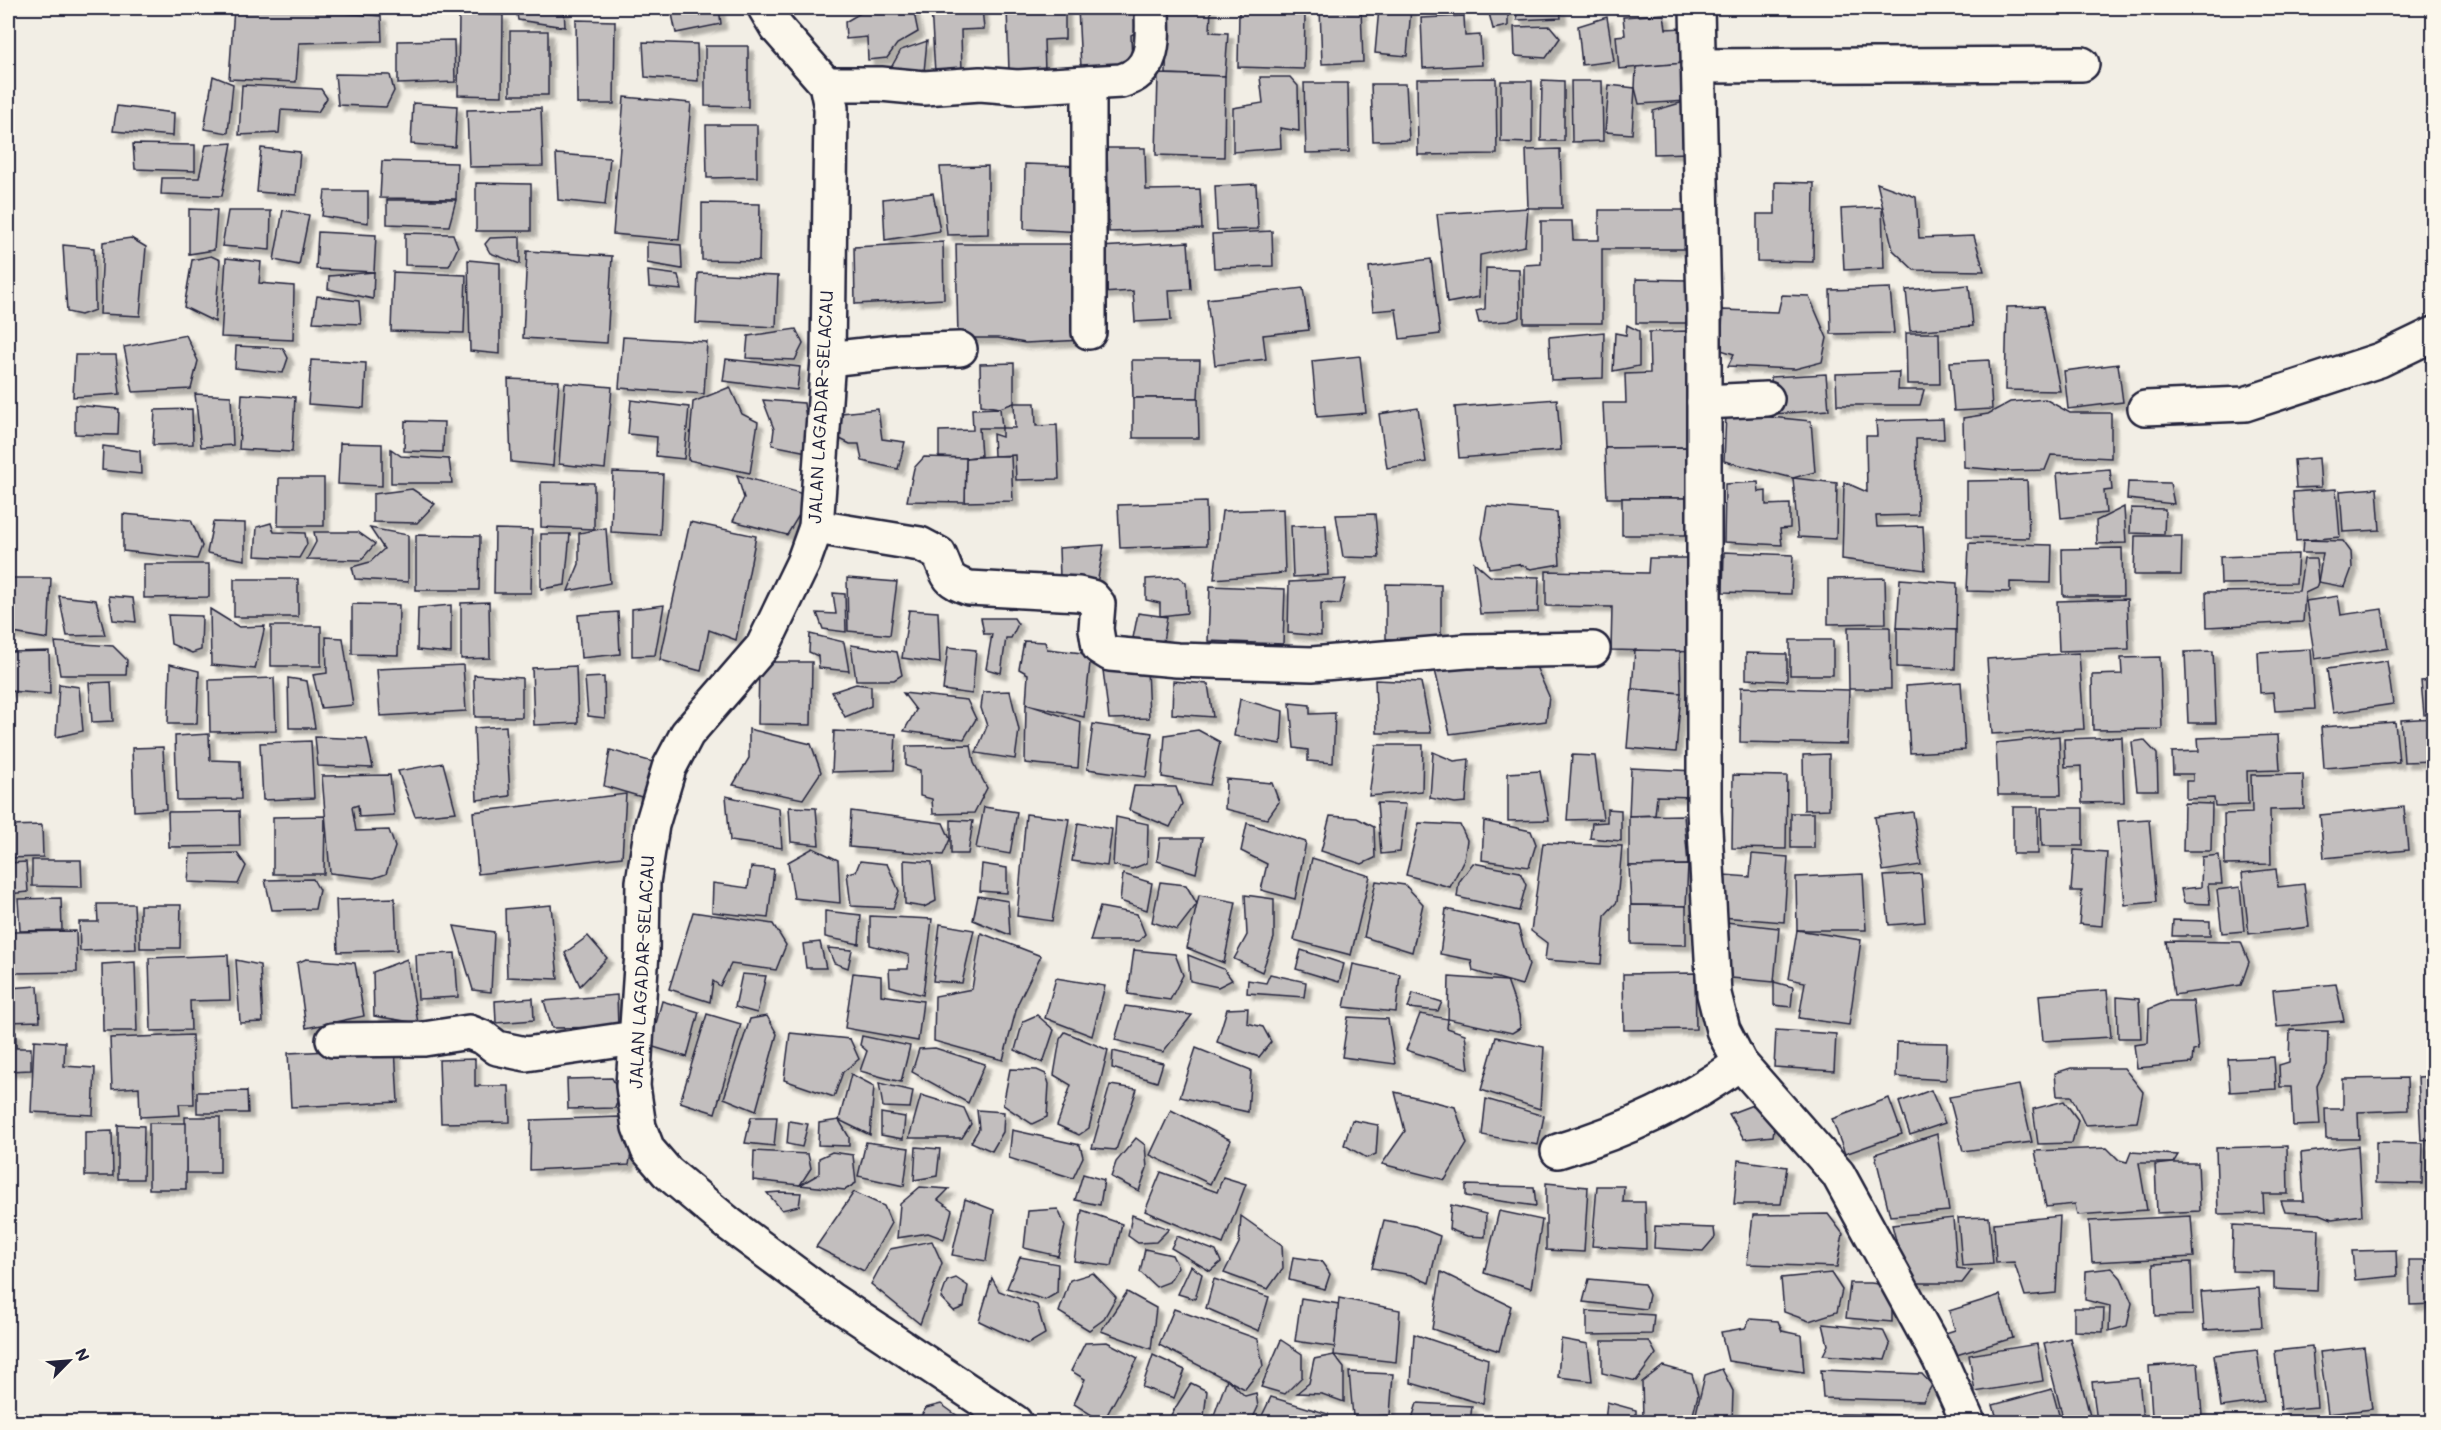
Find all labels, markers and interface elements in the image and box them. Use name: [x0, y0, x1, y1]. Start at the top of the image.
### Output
street label: JALAN LAGADAR-SELACAU: [802, 290, 838, 524]
street label: JALAN LAGADAR-SELACAU: [623, 855, 659, 1089]
north arrow: [39, 1331, 99, 1391]
text: N: [71, 1345, 95, 1364]

